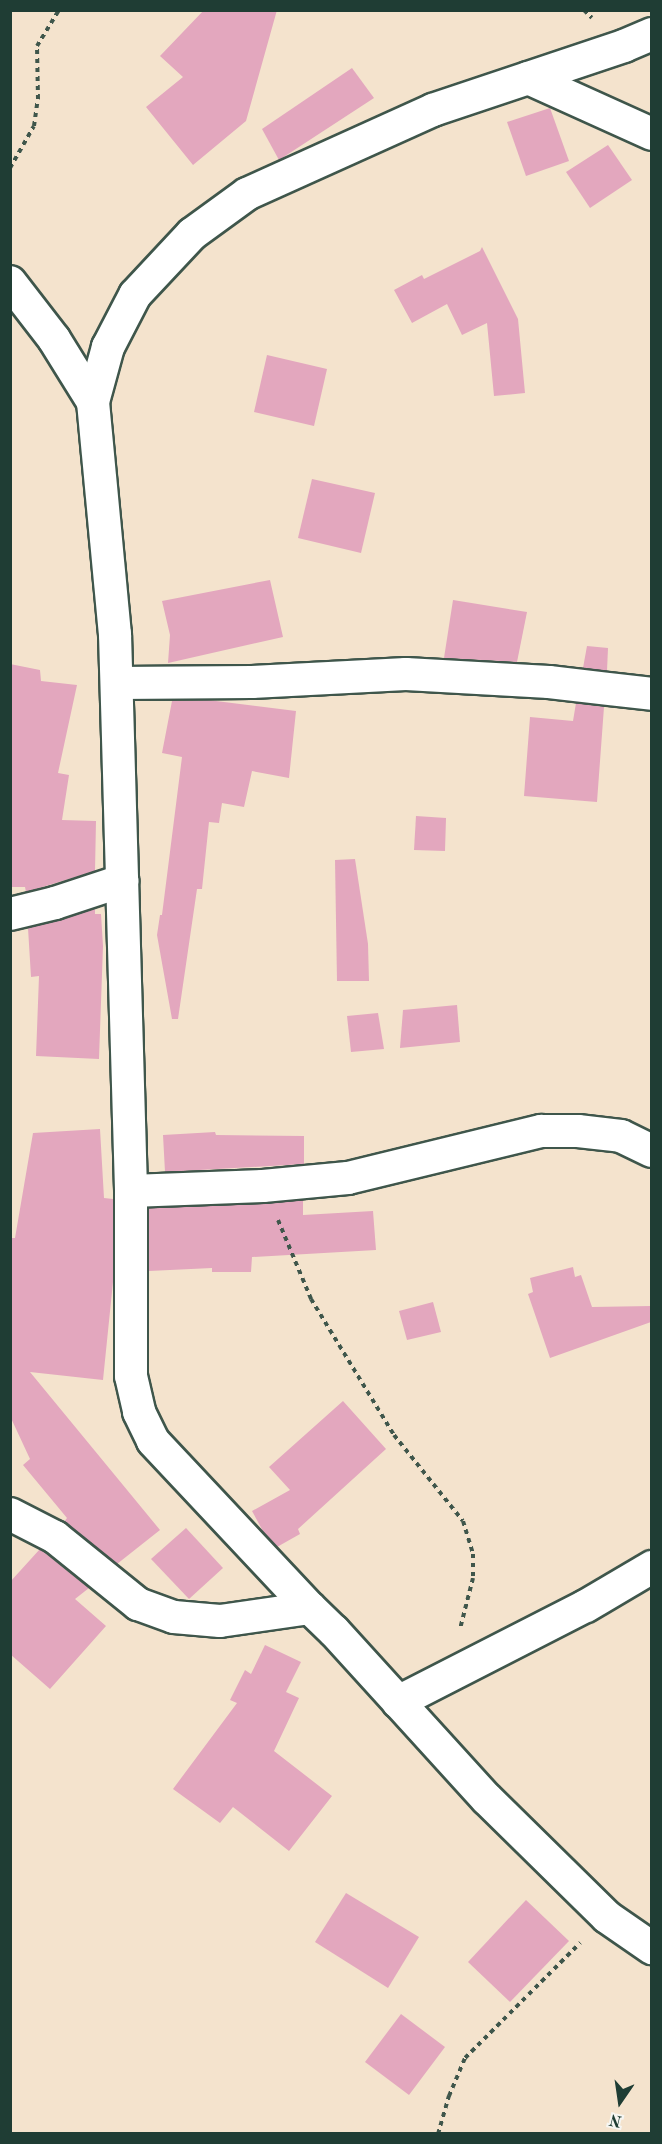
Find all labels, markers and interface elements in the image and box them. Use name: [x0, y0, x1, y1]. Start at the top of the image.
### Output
north arrow: [590, 2072, 650, 2132]
text: N: [608, 2110, 624, 2129]

